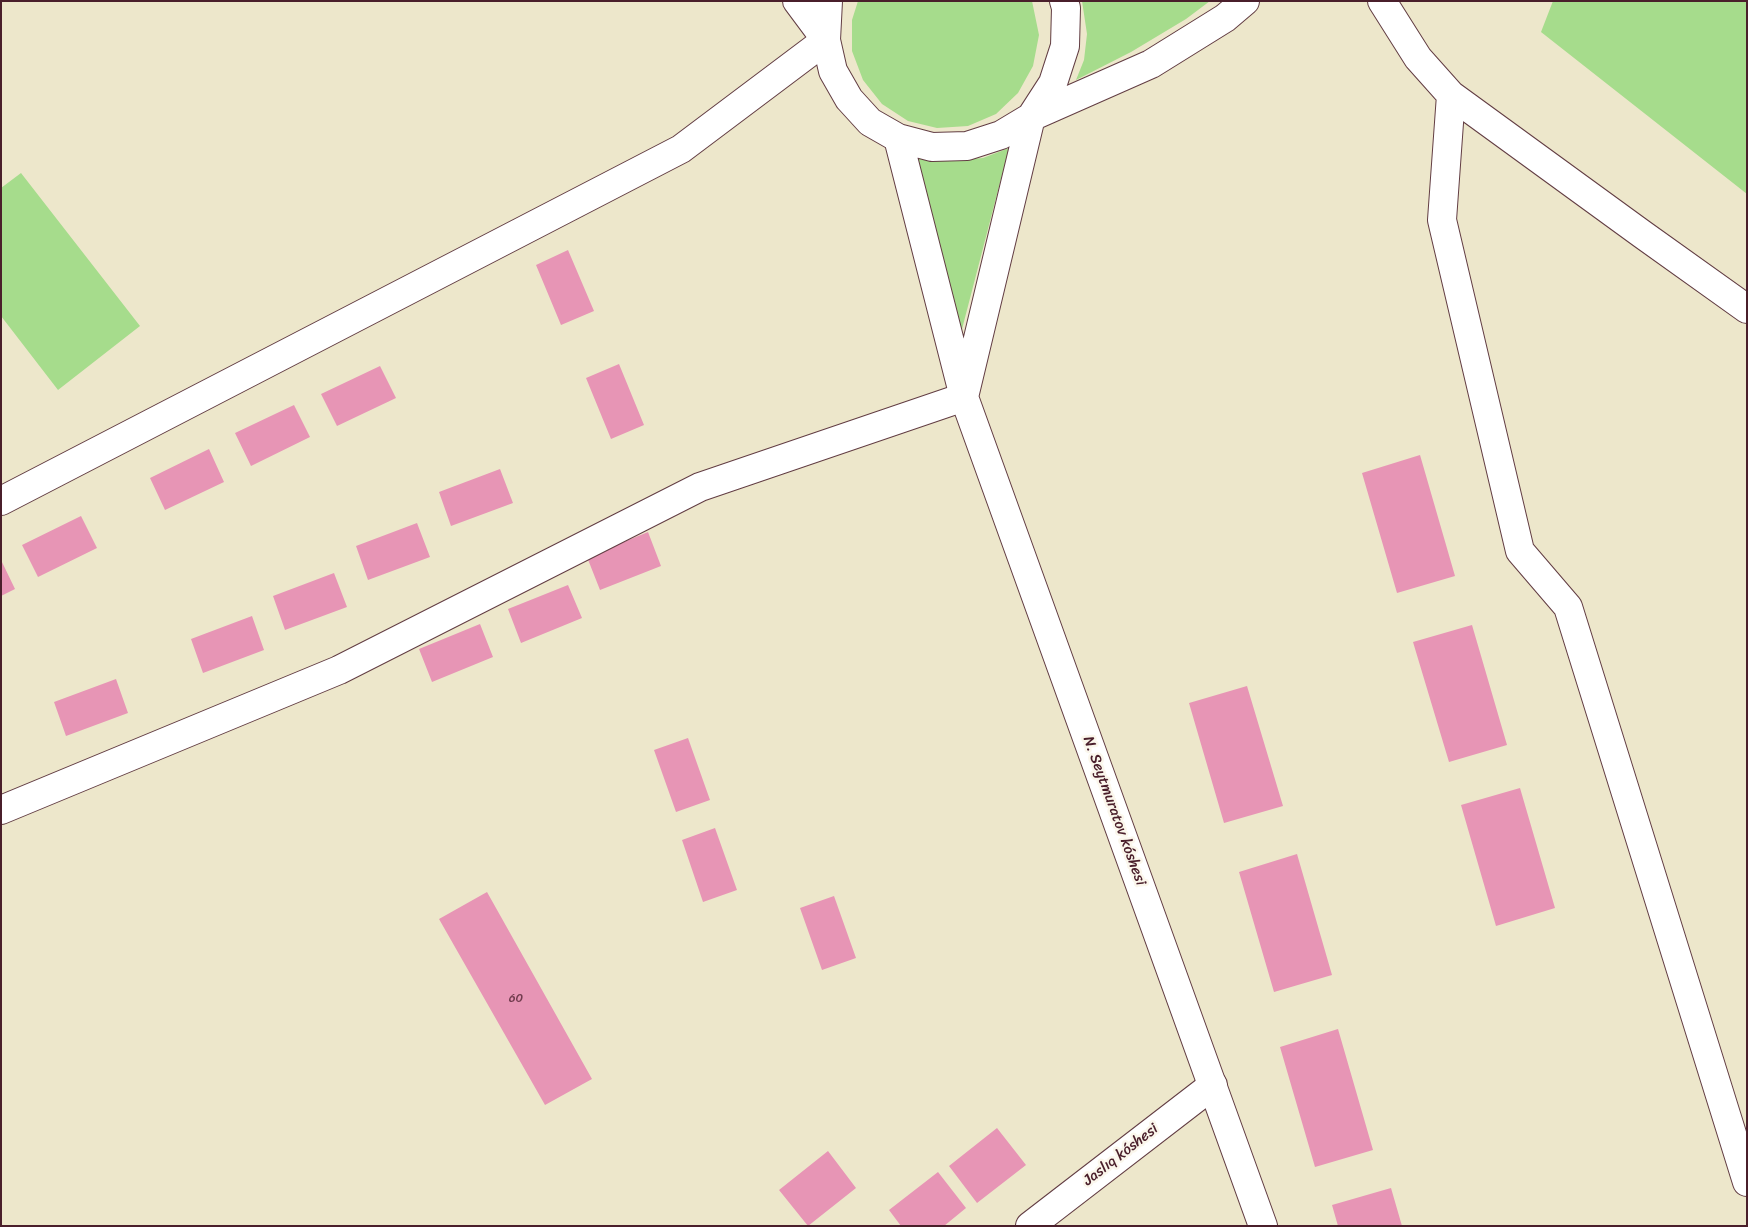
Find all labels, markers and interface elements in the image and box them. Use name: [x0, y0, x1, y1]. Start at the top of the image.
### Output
street label: N. Seytmuratov kóshesi: [1079, 734, 1149, 888]
house number: 60: [509, 992, 523, 1006]
street label: Jaslıq kóshesi: [1080, 1120, 1162, 1190]

